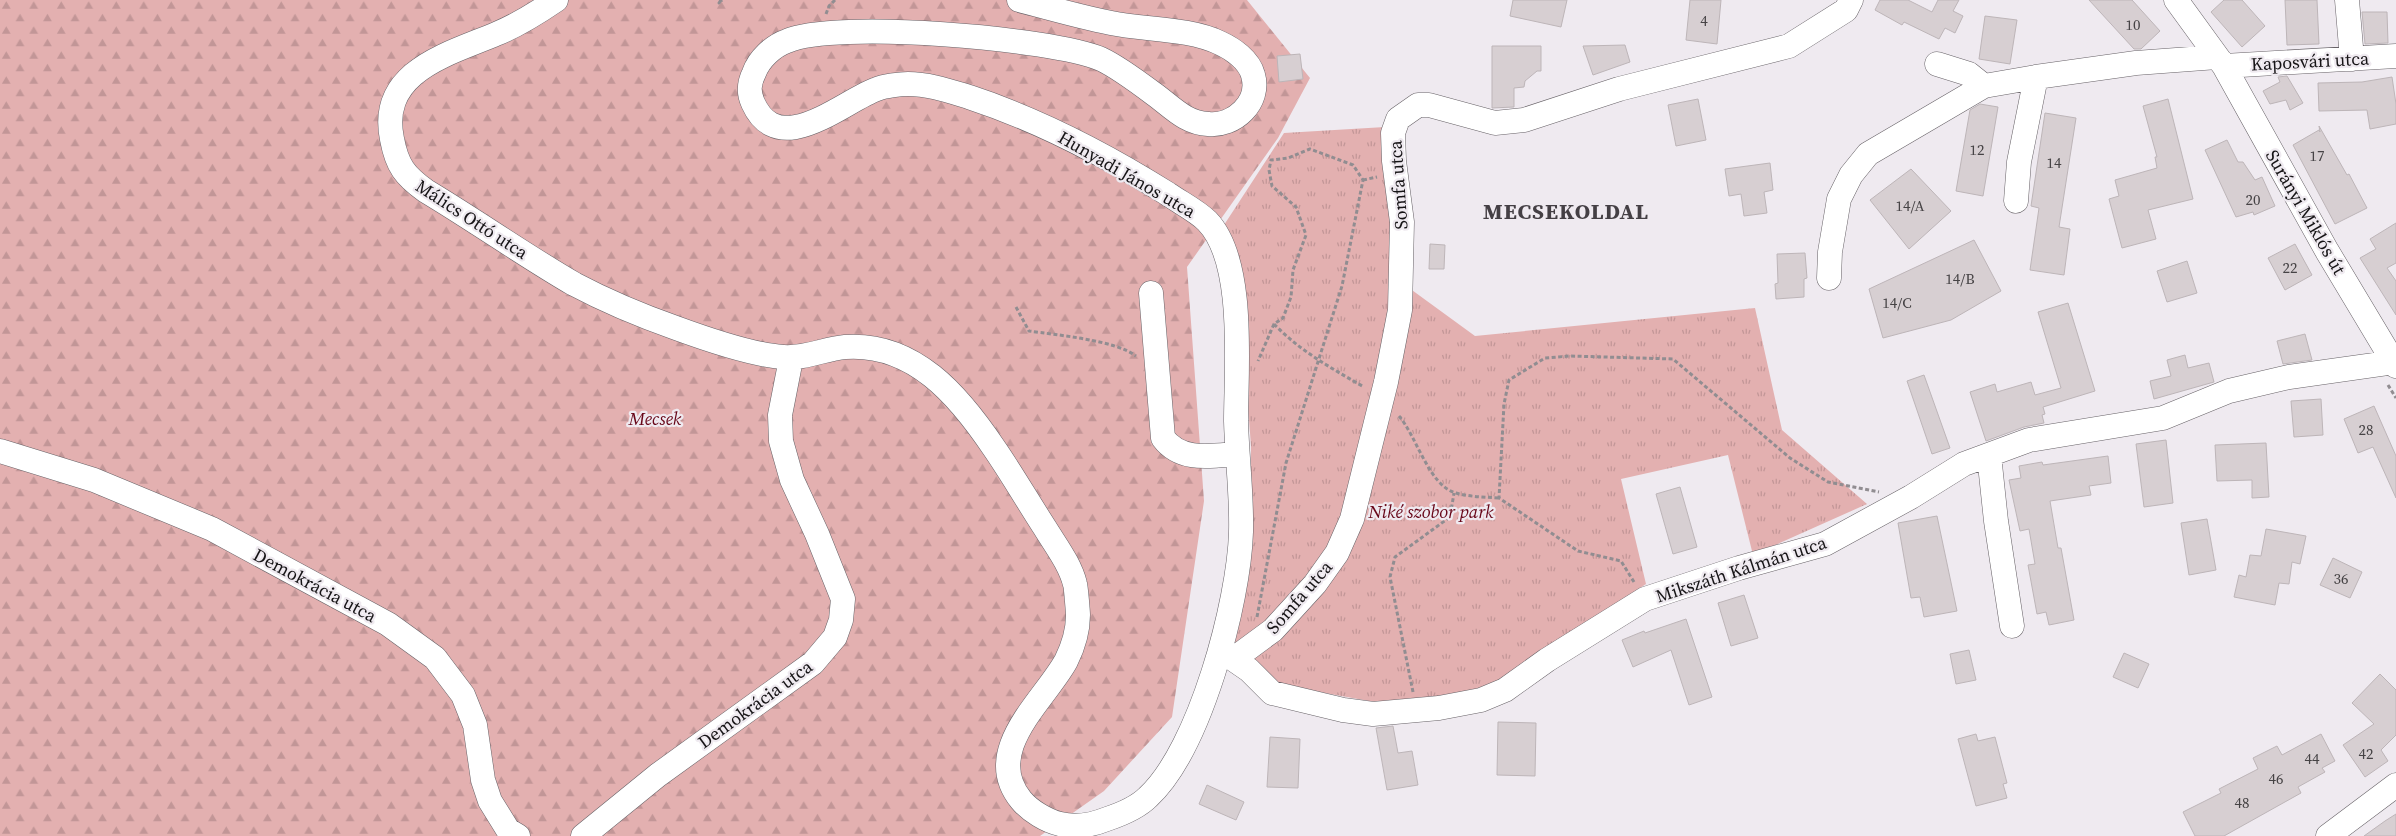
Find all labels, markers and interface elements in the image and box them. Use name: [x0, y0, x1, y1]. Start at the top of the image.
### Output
house number: 4: [1700, 10, 1708, 31]
house number: 10: [2125, 14, 2141, 35]
street label: Kaposvári utca: [2250, 45, 2370, 77]
street label: Hunyadi János utca: [1054, 124, 1201, 224]
street label: Somfa utca: [1382, 139, 1414, 230]
house number: 12: [1969, 139, 1985, 160]
street label: Surányi Miklós út: [2260, 145, 2352, 279]
house number: 17: [2309, 145, 2325, 166]
house number: 14: [2046, 152, 2062, 173]
street label: Málics Ottó utca: [411, 173, 534, 265]
house number: 20: [2245, 189, 2261, 210]
house number: 14/A: [1896, 195, 1924, 216]
district label: MECSEKOLDAL: [1483, 196, 1649, 226]
house number: 22: [2282, 257, 2298, 278]
house number: 14/B: [1945, 268, 1975, 289]
house number: 14/C: [1882, 292, 1912, 313]
park label: Mecsek: [628, 406, 682, 431]
house number: 28: [2358, 419, 2374, 440]
park label: Niké szobor park: [1368, 499, 1494, 524]
street label: Mikszáth Kálmán utca: [1652, 529, 1830, 608]
street label: Demokrácia utca: [249, 542, 382, 628]
street label: Somfa utca: [1260, 554, 1338, 639]
house number: 36: [2333, 568, 2349, 589]
street label: Demokrácia utca: [693, 653, 818, 754]
house number: 42: [2358, 743, 2374, 764]
house number: 44: [2304, 748, 2320, 769]
house number: 46: [2268, 768, 2284, 789]
house number: 48: [2234, 792, 2250, 813]

